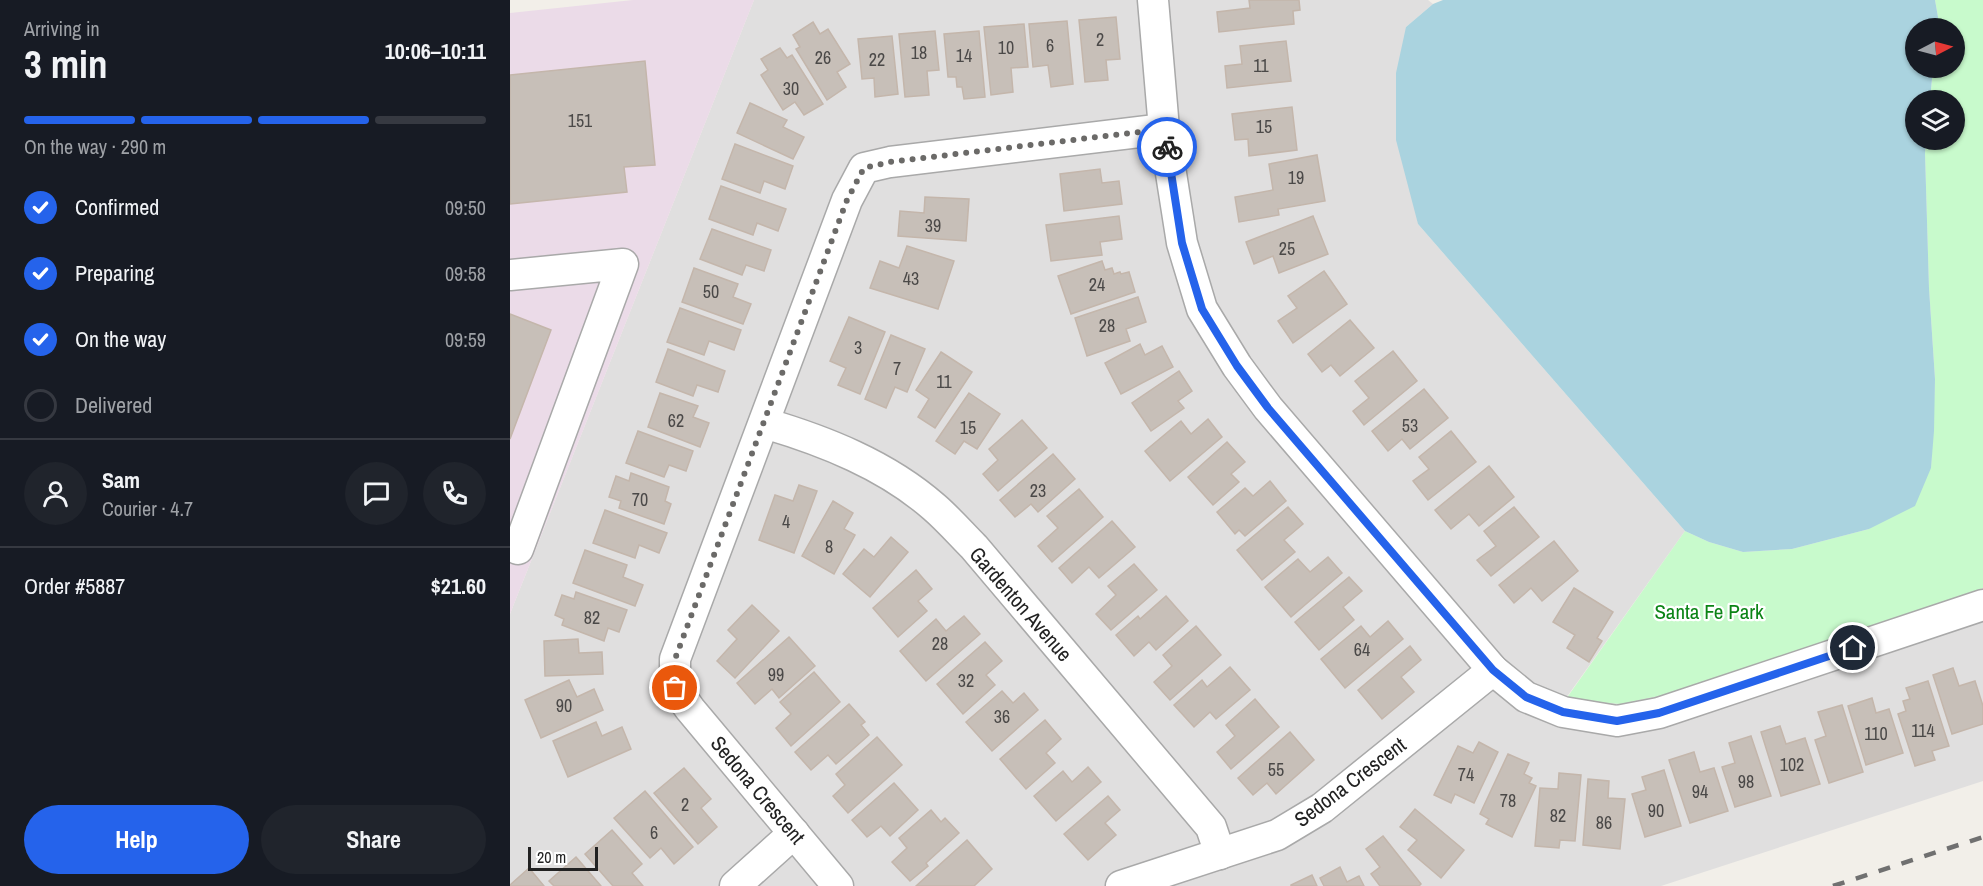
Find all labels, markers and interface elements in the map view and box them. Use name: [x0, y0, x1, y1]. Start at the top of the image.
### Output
text: Arriving in: [24, 15, 100, 42]
north arrow: [1905, 18, 1965, 78]
map controls: [1905, 18, 1965, 150]
house number: 2: [1096, 27, 1104, 52]
house number: 6: [1046, 33, 1054, 58]
house number: 10: [998, 35, 1014, 60]
text: 10:06–10:11: [385, 36, 486, 66]
text: 3 min: [24, 38, 108, 90]
house number: 18: [911, 40, 927, 65]
house number: 14: [956, 43, 972, 68]
house number: 26: [815, 45, 831, 70]
house number: 22: [869, 47, 885, 72]
house number: 11: [1253, 53, 1269, 78]
house number: 30: [783, 76, 799, 101]
button: layers: [1905, 90, 1965, 150]
house number: 151: [568, 108, 593, 133]
house number: 15: [1256, 114, 1272, 139]
courier: [1137, 117, 1197, 177]
icon: bike: [1151, 131, 1184, 164]
text: On the way · 290 m: [24, 133, 166, 160]
house number: 19: [1288, 165, 1304, 190]
icon: check: [24, 191, 57, 224]
text: Confirmed: [75, 192, 159, 222]
text: 09:50: [445, 194, 486, 221]
house number: 39: [925, 213, 941, 238]
house number: 25: [1279, 236, 1295, 261]
icon: check: [24, 257, 57, 290]
text: Preparing: [75, 258, 154, 288]
text: 09:58: [445, 260, 486, 287]
house number: 43: [903, 266, 919, 291]
house number: 24: [1089, 272, 1105, 297]
house number: 50: [703, 279, 719, 304]
house number: 28: [1099, 313, 1115, 338]
icon: check: [24, 323, 57, 356]
text: On the way: [75, 324, 166, 354]
text: 09:59: [445, 326, 486, 353]
house number: 3: [854, 335, 862, 360]
house number: 7: [893, 356, 901, 381]
house number: 11: [936, 369, 952, 394]
text: Delivered: [75, 390, 152, 420]
house number: 62: [668, 408, 684, 433]
house number: 53: [1402, 413, 1418, 438]
house number: 15: [960, 415, 976, 440]
button: person: [24, 462, 87, 525]
button: chat: [345, 462, 408, 525]
button: phone: [423, 462, 486, 525]
text: Sam: [102, 465, 140, 495]
house number: 23: [1030, 478, 1046, 503]
house number: 70: [632, 487, 648, 512]
text: Courier · 4.7: [102, 495, 193, 522]
house number: 4: [782, 509, 790, 534]
house number: 8: [825, 534, 833, 559]
street label: Gardenton Avenue: [963, 540, 1079, 668]
text: Order #5887: [24, 571, 125, 601]
text: $21.60: [431, 571, 486, 601]
park label: Santa Fe Park: [1654, 597, 1764, 626]
house number: 82: [584, 605, 600, 630]
pin: [1827, 622, 1878, 673]
house number: 28: [932, 631, 948, 656]
icon: home: [1836, 631, 1869, 664]
house number: 64: [1354, 637, 1370, 662]
pin: [649, 662, 700, 713]
house number: 99: [768, 662, 784, 687]
house number: 32: [958, 668, 974, 693]
icon: bag: [658, 671, 691, 704]
house number: 90: [556, 693, 572, 718]
house number: 36: [994, 704, 1010, 729]
house number: 114: [1911, 718, 1935, 743]
house number: 110: [1864, 721, 1888, 746]
street label: Sedona Crescent: [704, 730, 812, 850]
street label: Sedona Crescent: [1288, 730, 1412, 834]
house number: 102: [1780, 752, 1804, 777]
house number: 55: [1268, 757, 1284, 782]
house number: 74: [1458, 762, 1474, 787]
house number: 98: [1738, 769, 1754, 794]
house number: 94: [1692, 779, 1708, 804]
house number: 78: [1500, 788, 1516, 813]
house number: 2: [681, 792, 689, 817]
house number: 90: [1648, 798, 1664, 823]
house number: 82: [1550, 803, 1566, 828]
button: Help: [24, 805, 249, 874]
button: Share: [261, 805, 486, 874]
house number: 86: [1596, 810, 1612, 835]
house number: 6: [650, 820, 658, 845]
scale bar: [528, 844, 598, 872]
text: 20 m: [537, 846, 566, 868]

